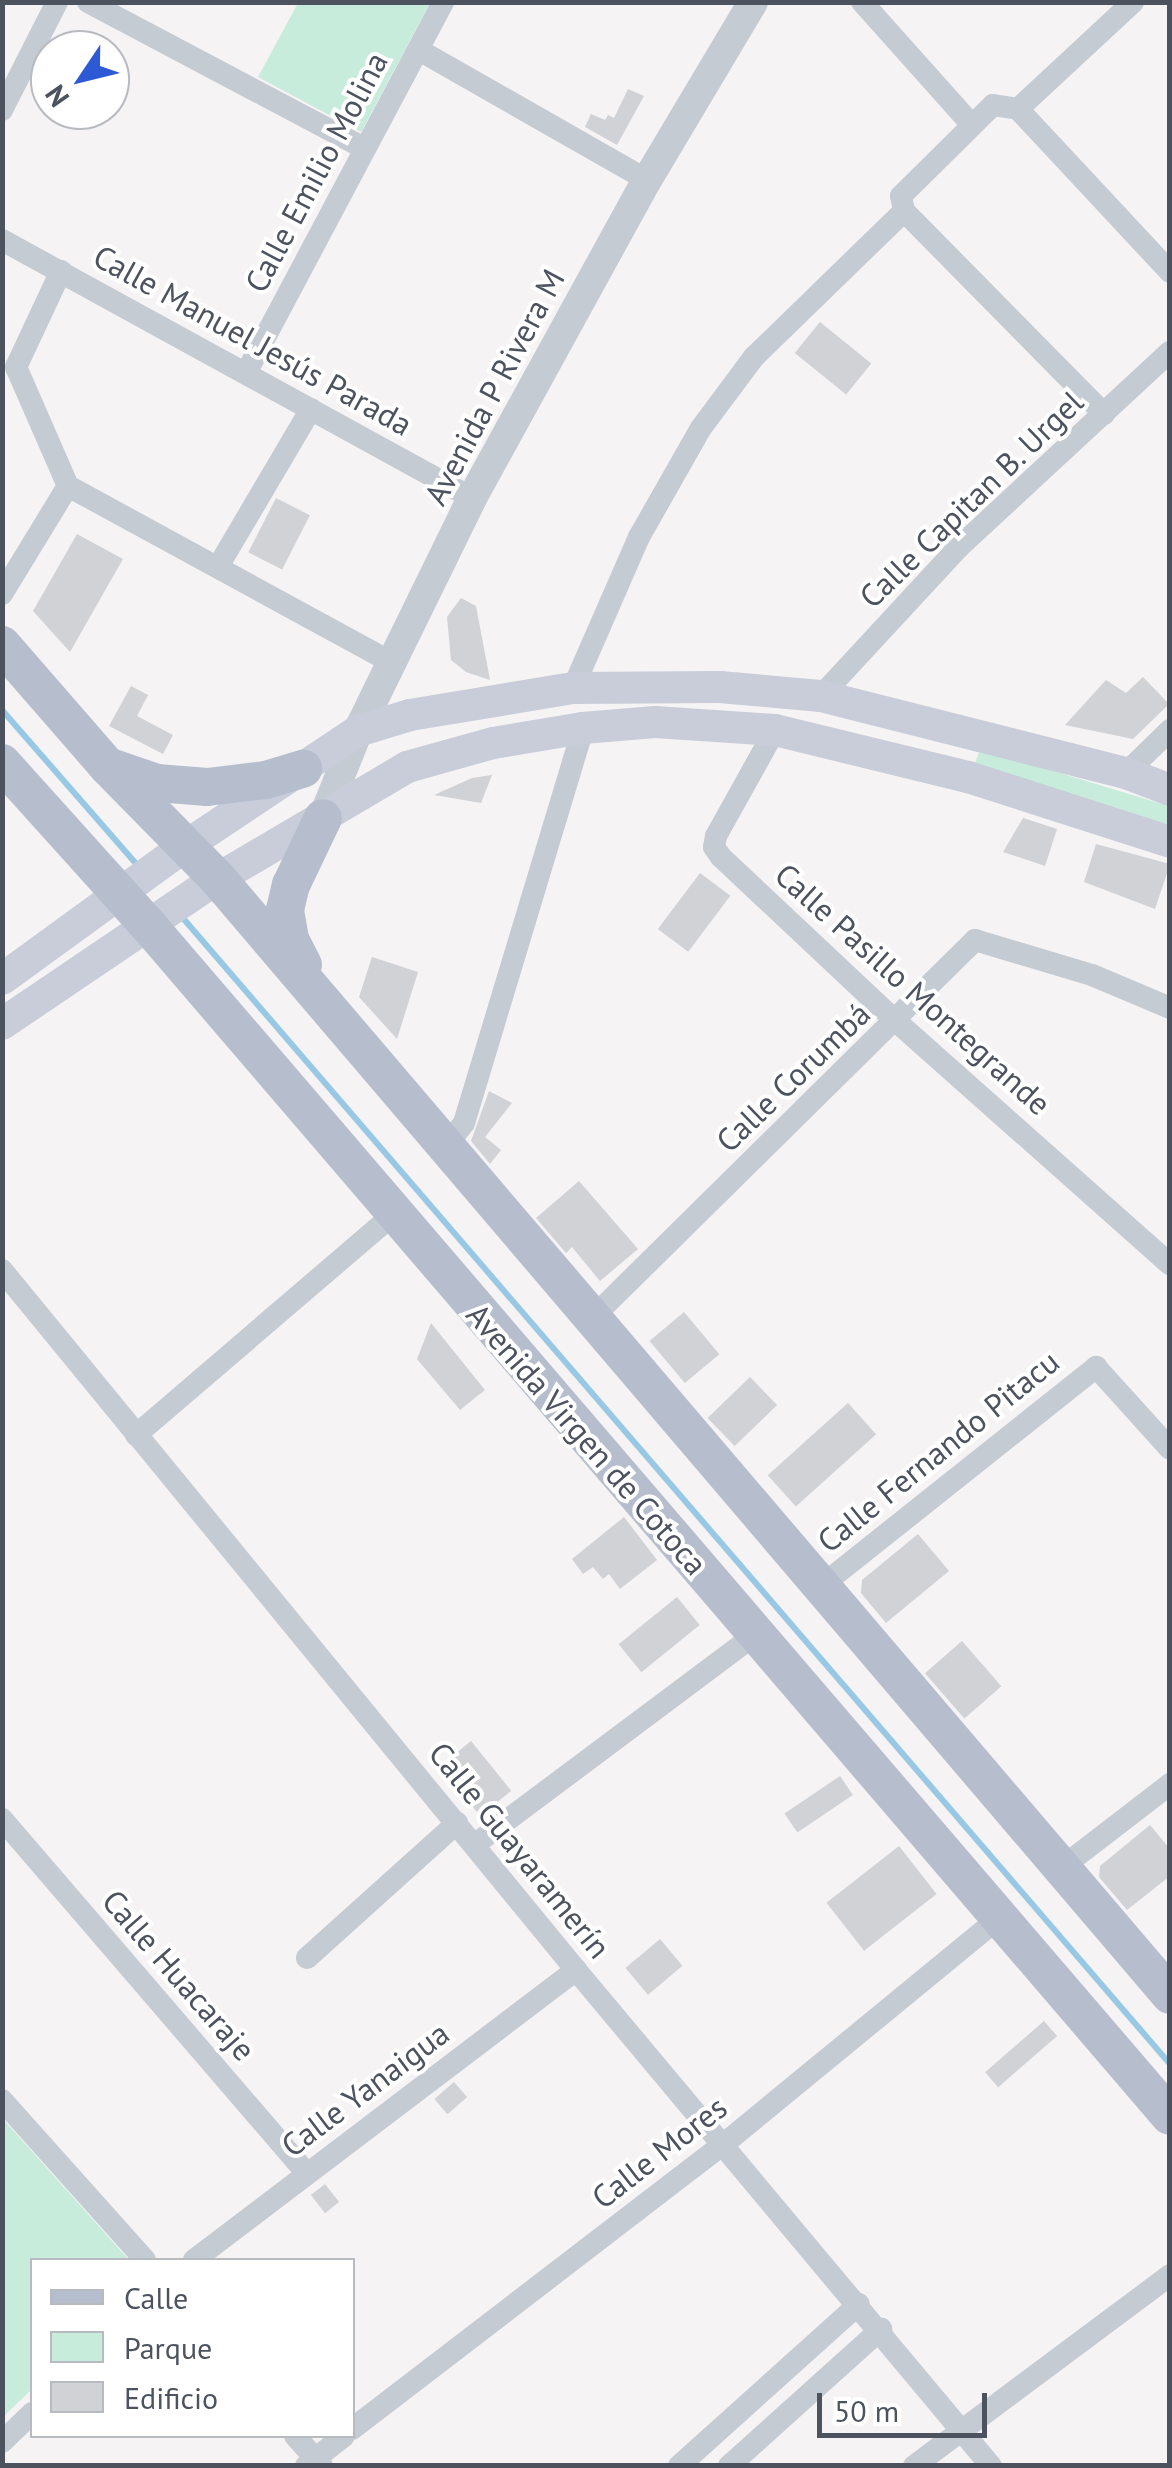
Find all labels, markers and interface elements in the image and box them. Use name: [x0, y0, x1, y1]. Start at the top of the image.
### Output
north arrow: [30, 30, 130, 130]
street label: Calle Emilio Molina: [237, 45, 395, 299]
text: N: [36, 78, 77, 114]
street label: Calle Manuel Jesús Parada: [87, 236, 419, 444]
street label: Avenida P Rivera M: [415, 262, 573, 512]
street label: Calle Capitan B. Urgel: [850, 382, 1092, 616]
street label: Calle Pasillo Montegrande: [767, 855, 1059, 1123]
street label: Calle Corumbá: [708, 994, 878, 1160]
street label: Avenida Virgen de Cotoca: [458, 1295, 716, 1583]
street label: Calle Fernando Pitacu: [810, 1342, 1066, 1560]
street label: Calle Guayaramerín: [421, 1734, 619, 1966]
street label: Calle Huacaraje: [94, 1882, 264, 2068]
street label: Calle Yanaigua: [273, 2013, 457, 2165]
street label: Calle Mores: [584, 2088, 734, 2216]
legend: [30, 2258, 355, 2438]
text: Calle: [124, 2278, 188, 2317]
text: Parque: [124, 2328, 212, 2367]
scale bar: [822, 2373, 992, 2435]
text: Edificio: [124, 2378, 218, 2417]
text: 50 m: [834, 2391, 899, 2430]

